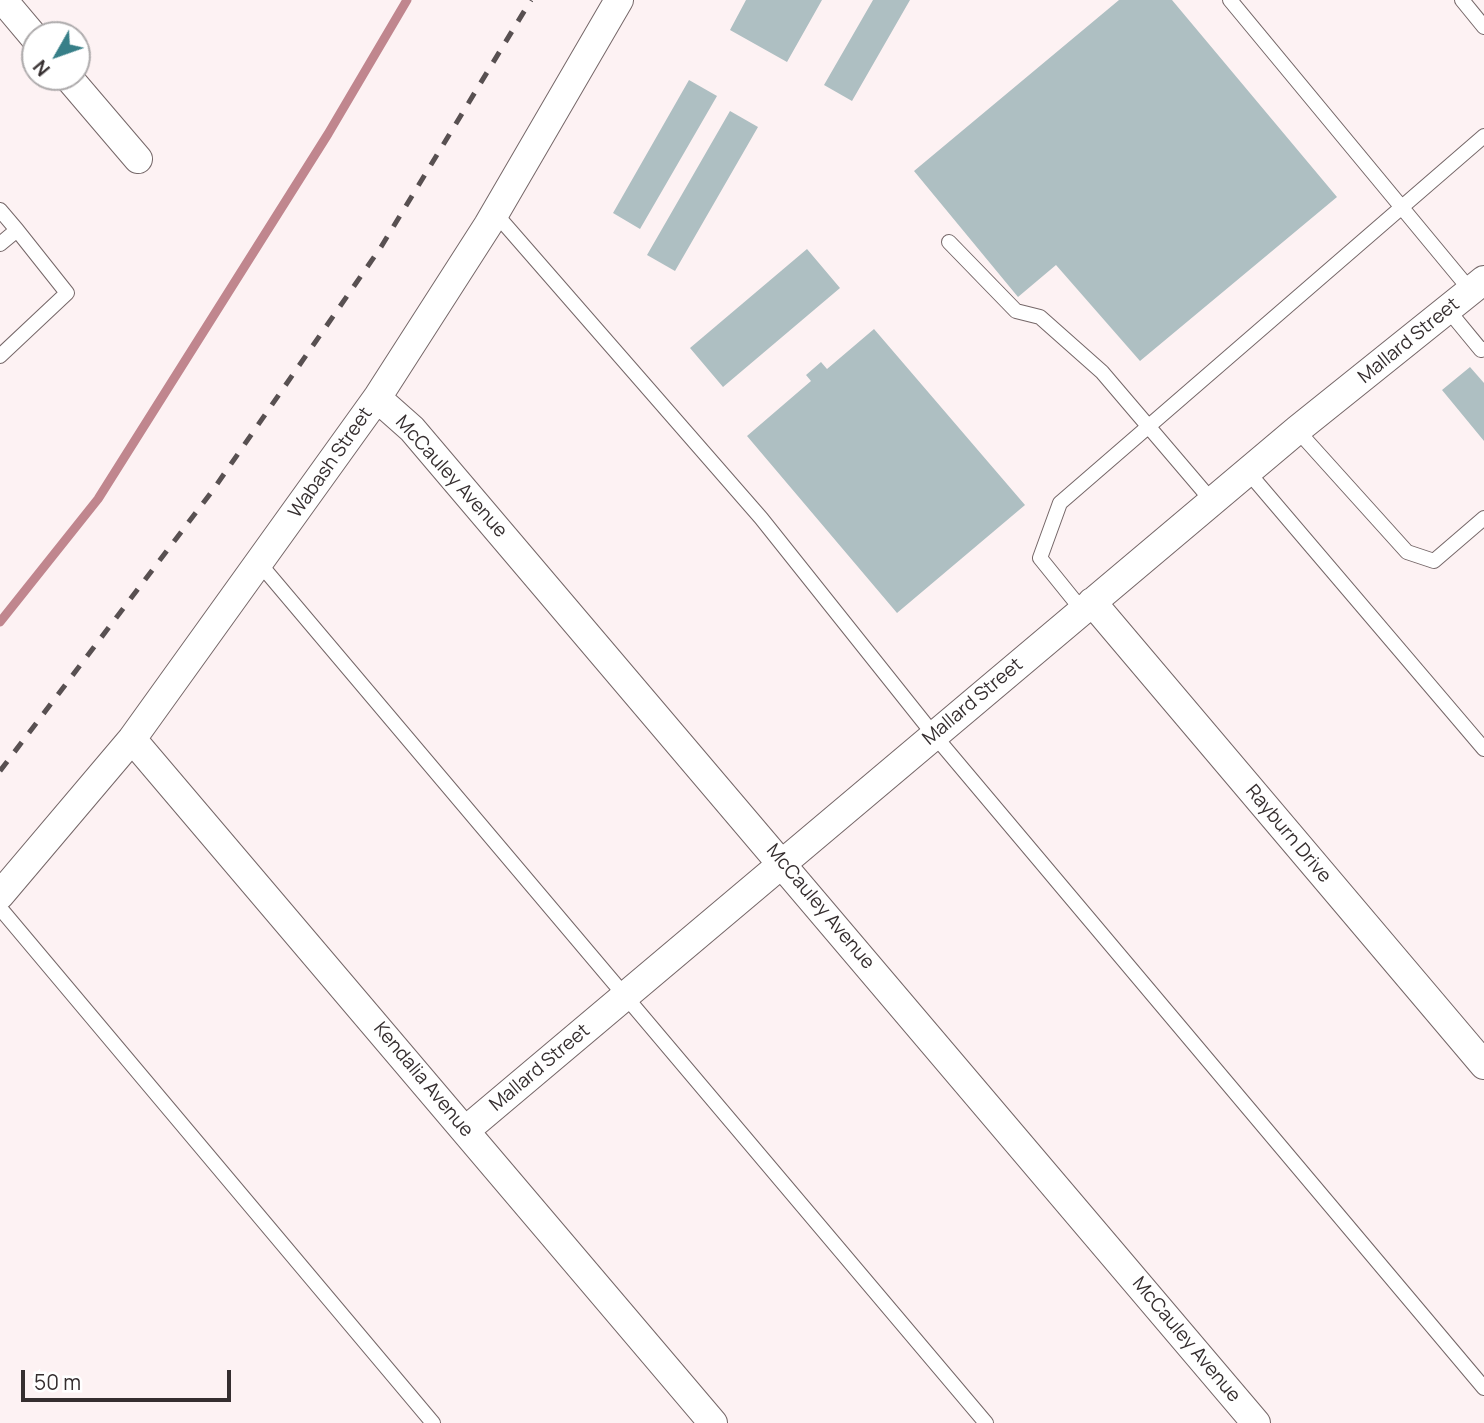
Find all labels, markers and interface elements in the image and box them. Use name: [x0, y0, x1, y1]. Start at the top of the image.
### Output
north arrow: [21, 21, 91, 91]
text: N: [27, 55, 56, 82]
street label: Mallard Street: [1354, 293, 1464, 389]
street label: Wabash Street: [284, 403, 378, 523]
street label: McCauley Avenue: [390, 411, 512, 543]
street label: Mallard Street: [918, 654, 1028, 750]
street label: Rayburn Drive: [1240, 780, 1336, 888]
street label: McCauley Avenue: [761, 840, 879, 974]
street label: Kendalia Avenue: [368, 1018, 478, 1142]
street label: Mallard Street: [485, 1020, 595, 1116]
street label: McCauley Avenue: [1127, 1273, 1245, 1407]
scale bar: [24, 1356, 234, 1400]
text: 50 m: [34, 1368, 81, 1396]

